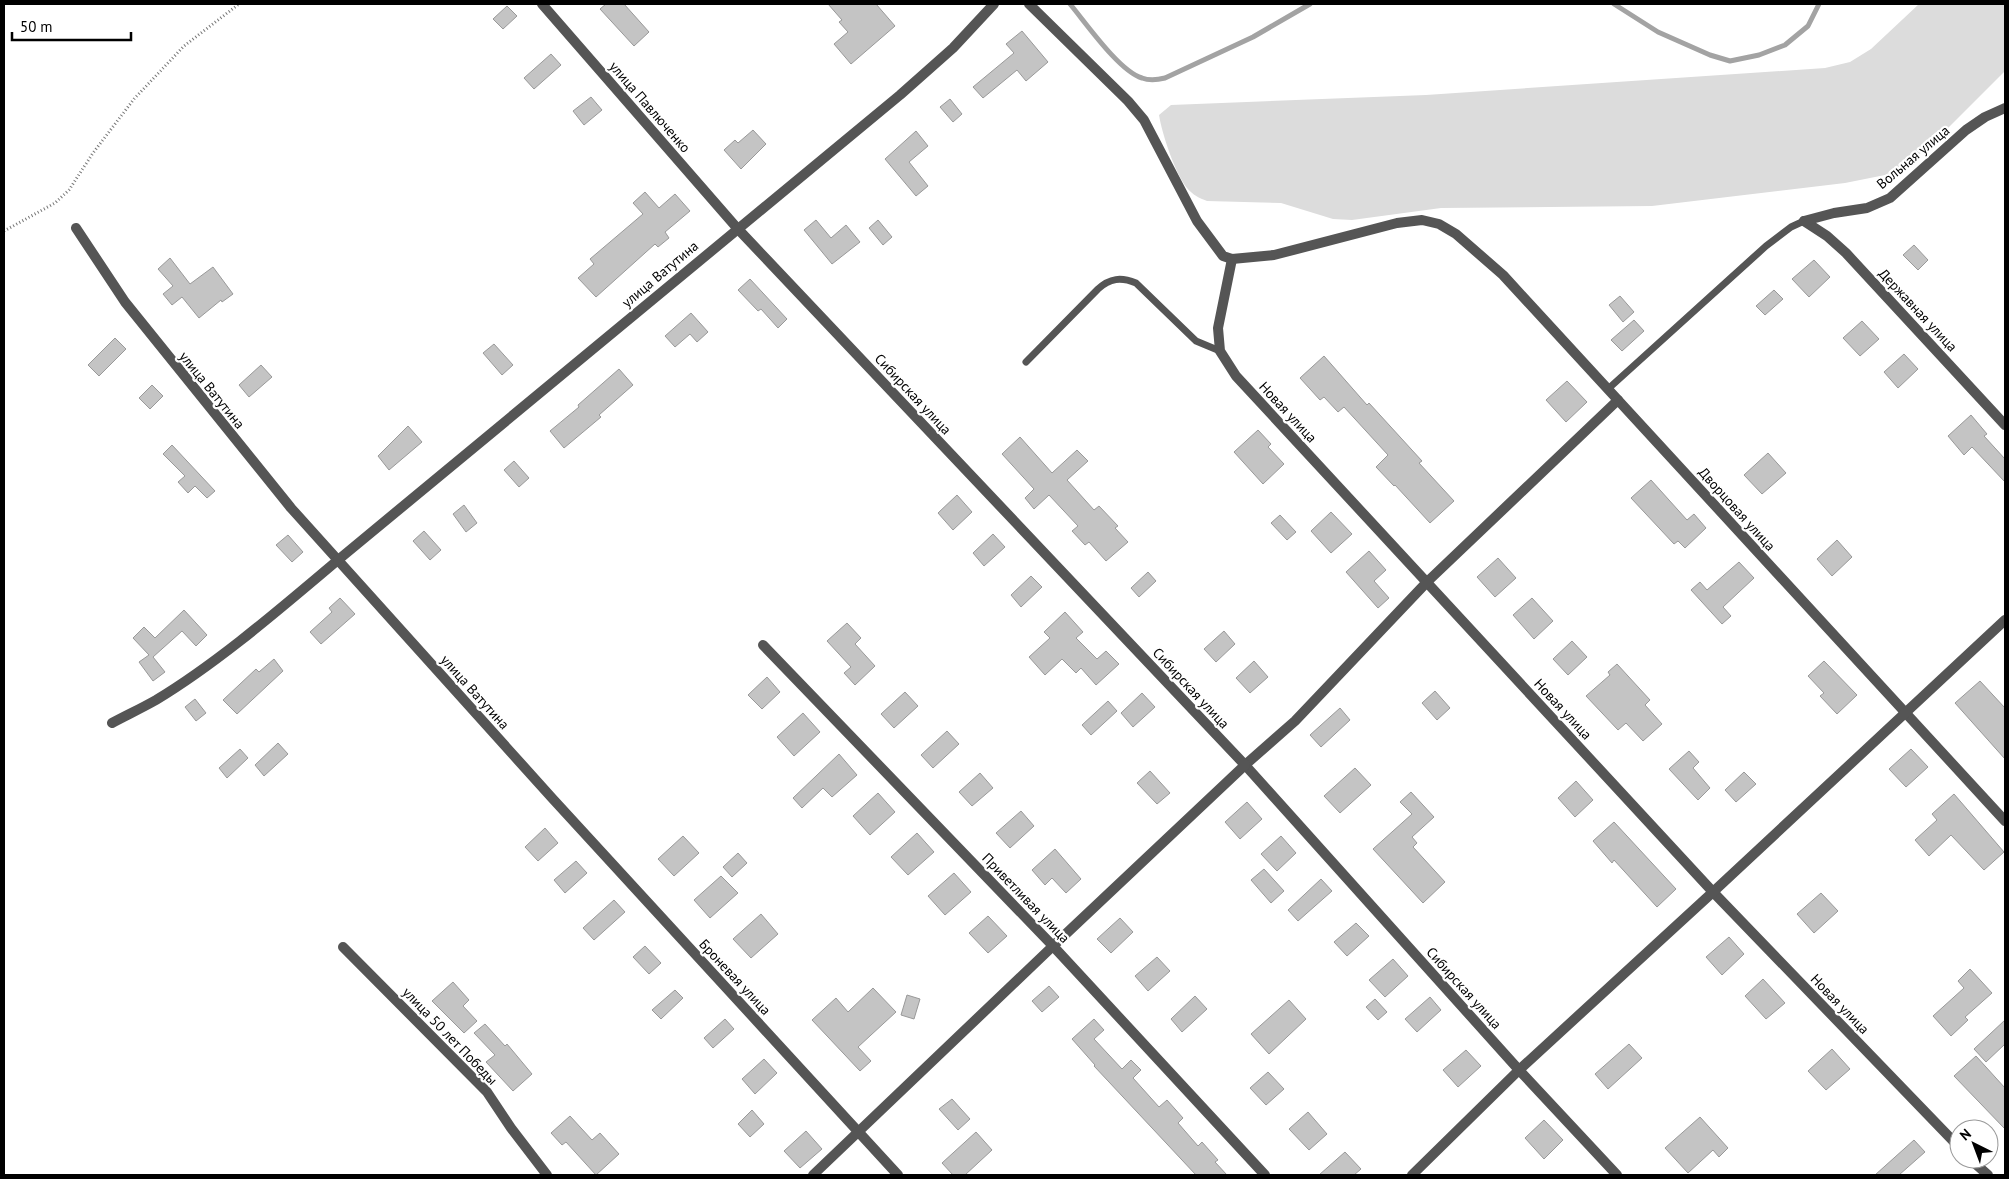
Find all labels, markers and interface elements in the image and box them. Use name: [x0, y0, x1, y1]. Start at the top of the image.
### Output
scale bar: [12, 10, 131, 42]
text: 50 m: [20, 17, 53, 36]
street label: улица Павлюченко: [605, 58, 695, 156]
street label: Вольная улица: [1873, 121, 1953, 193]
street label: улица Ватутина: [618, 237, 702, 311]
street label: Державная улица: [1875, 265, 1961, 355]
street label: улица Ватутина: [175, 348, 249, 432]
street label: Сибирская улица: [871, 350, 955, 438]
street label: Новая улица: [1255, 378, 1321, 446]
street label: Дворцовая улица: [1695, 463, 1779, 555]
street label: Сибирская улица: [1149, 644, 1233, 732]
street label: улица Ватутина: [437, 651, 513, 733]
street label: Новая улица: [1530, 675, 1596, 743]
street label: Приветливая улица: [978, 849, 1074, 947]
street label: Броневая улица: [695, 935, 775, 1019]
street label: Сибирская улица: [1422, 943, 1506, 1033]
street label: Новая улица: [1807, 970, 1873, 1038]
street label: улица 50 лет Победы: [399, 983, 501, 1089]
north arrow: [1949, 1119, 1999, 1169]
text: N: [1956, 1125, 1975, 1144]

